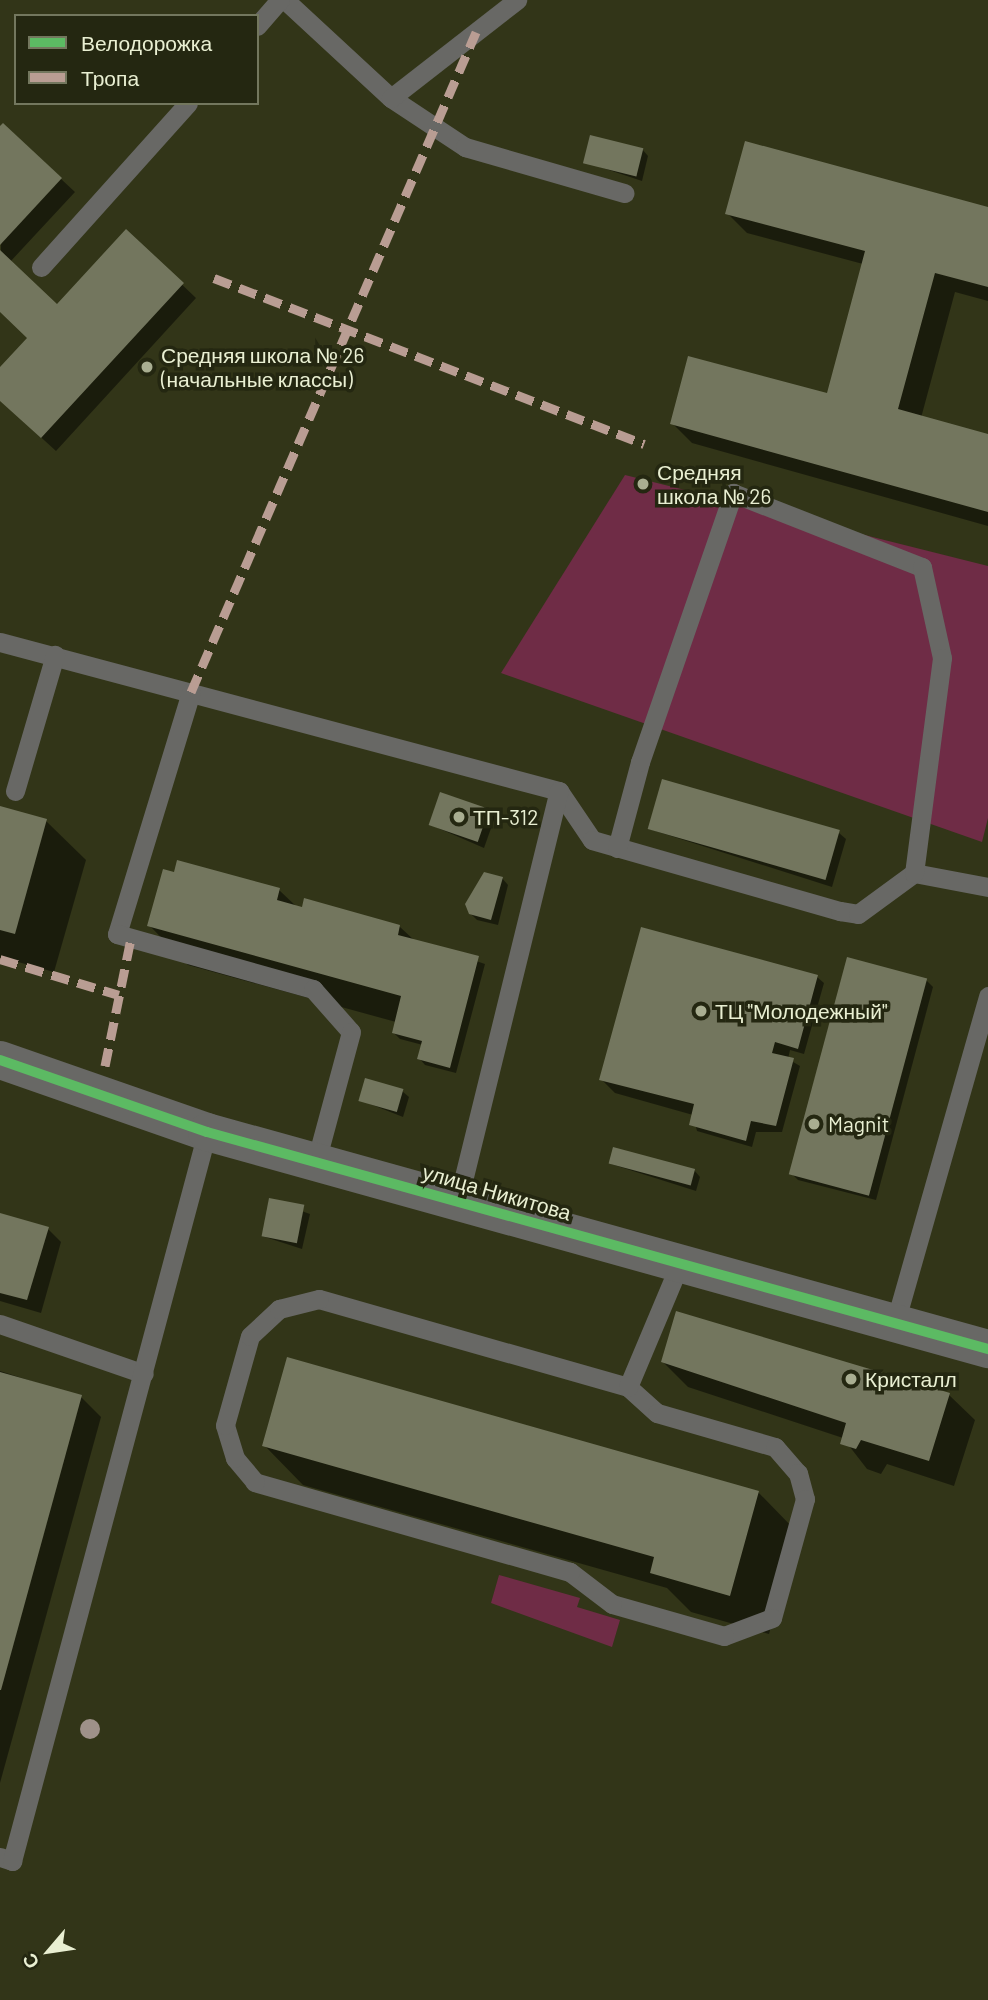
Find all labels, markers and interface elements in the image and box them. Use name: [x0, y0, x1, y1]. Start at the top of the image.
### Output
legend: [14, 14, 259, 105]
text: Велодорожка: [81, 30, 212, 55]
text: Тропа: [81, 65, 139, 90]
place label: Средняя школа № 26 (начальные классы): [161, 342, 364, 392]
marker: Средняя школа № 26 (начальные классы): [139, 359, 155, 375]
place label: Средняя школа № 26: [657, 459, 771, 509]
marker: Средняя школа № 26: [635, 476, 651, 492]
place label: ТП-312: [473, 804, 538, 830]
marker: ТП-312: [451, 809, 467, 825]
place label: ТЦ "Молодежный": [715, 998, 887, 1024]
marker: ТЦ "Молодежный": [693, 1003, 709, 1019]
place label: Magnit: [828, 1111, 889, 1137]
marker: Magnit: [806, 1116, 822, 1132]
street label: улица Никитова: [420, 1159, 574, 1225]
place label: Кристалл: [865, 1366, 957, 1392]
marker: Кристалл: [843, 1371, 859, 1387]
north arrow: [14, 1916, 84, 1986]
text: С: [17, 1950, 44, 1973]

